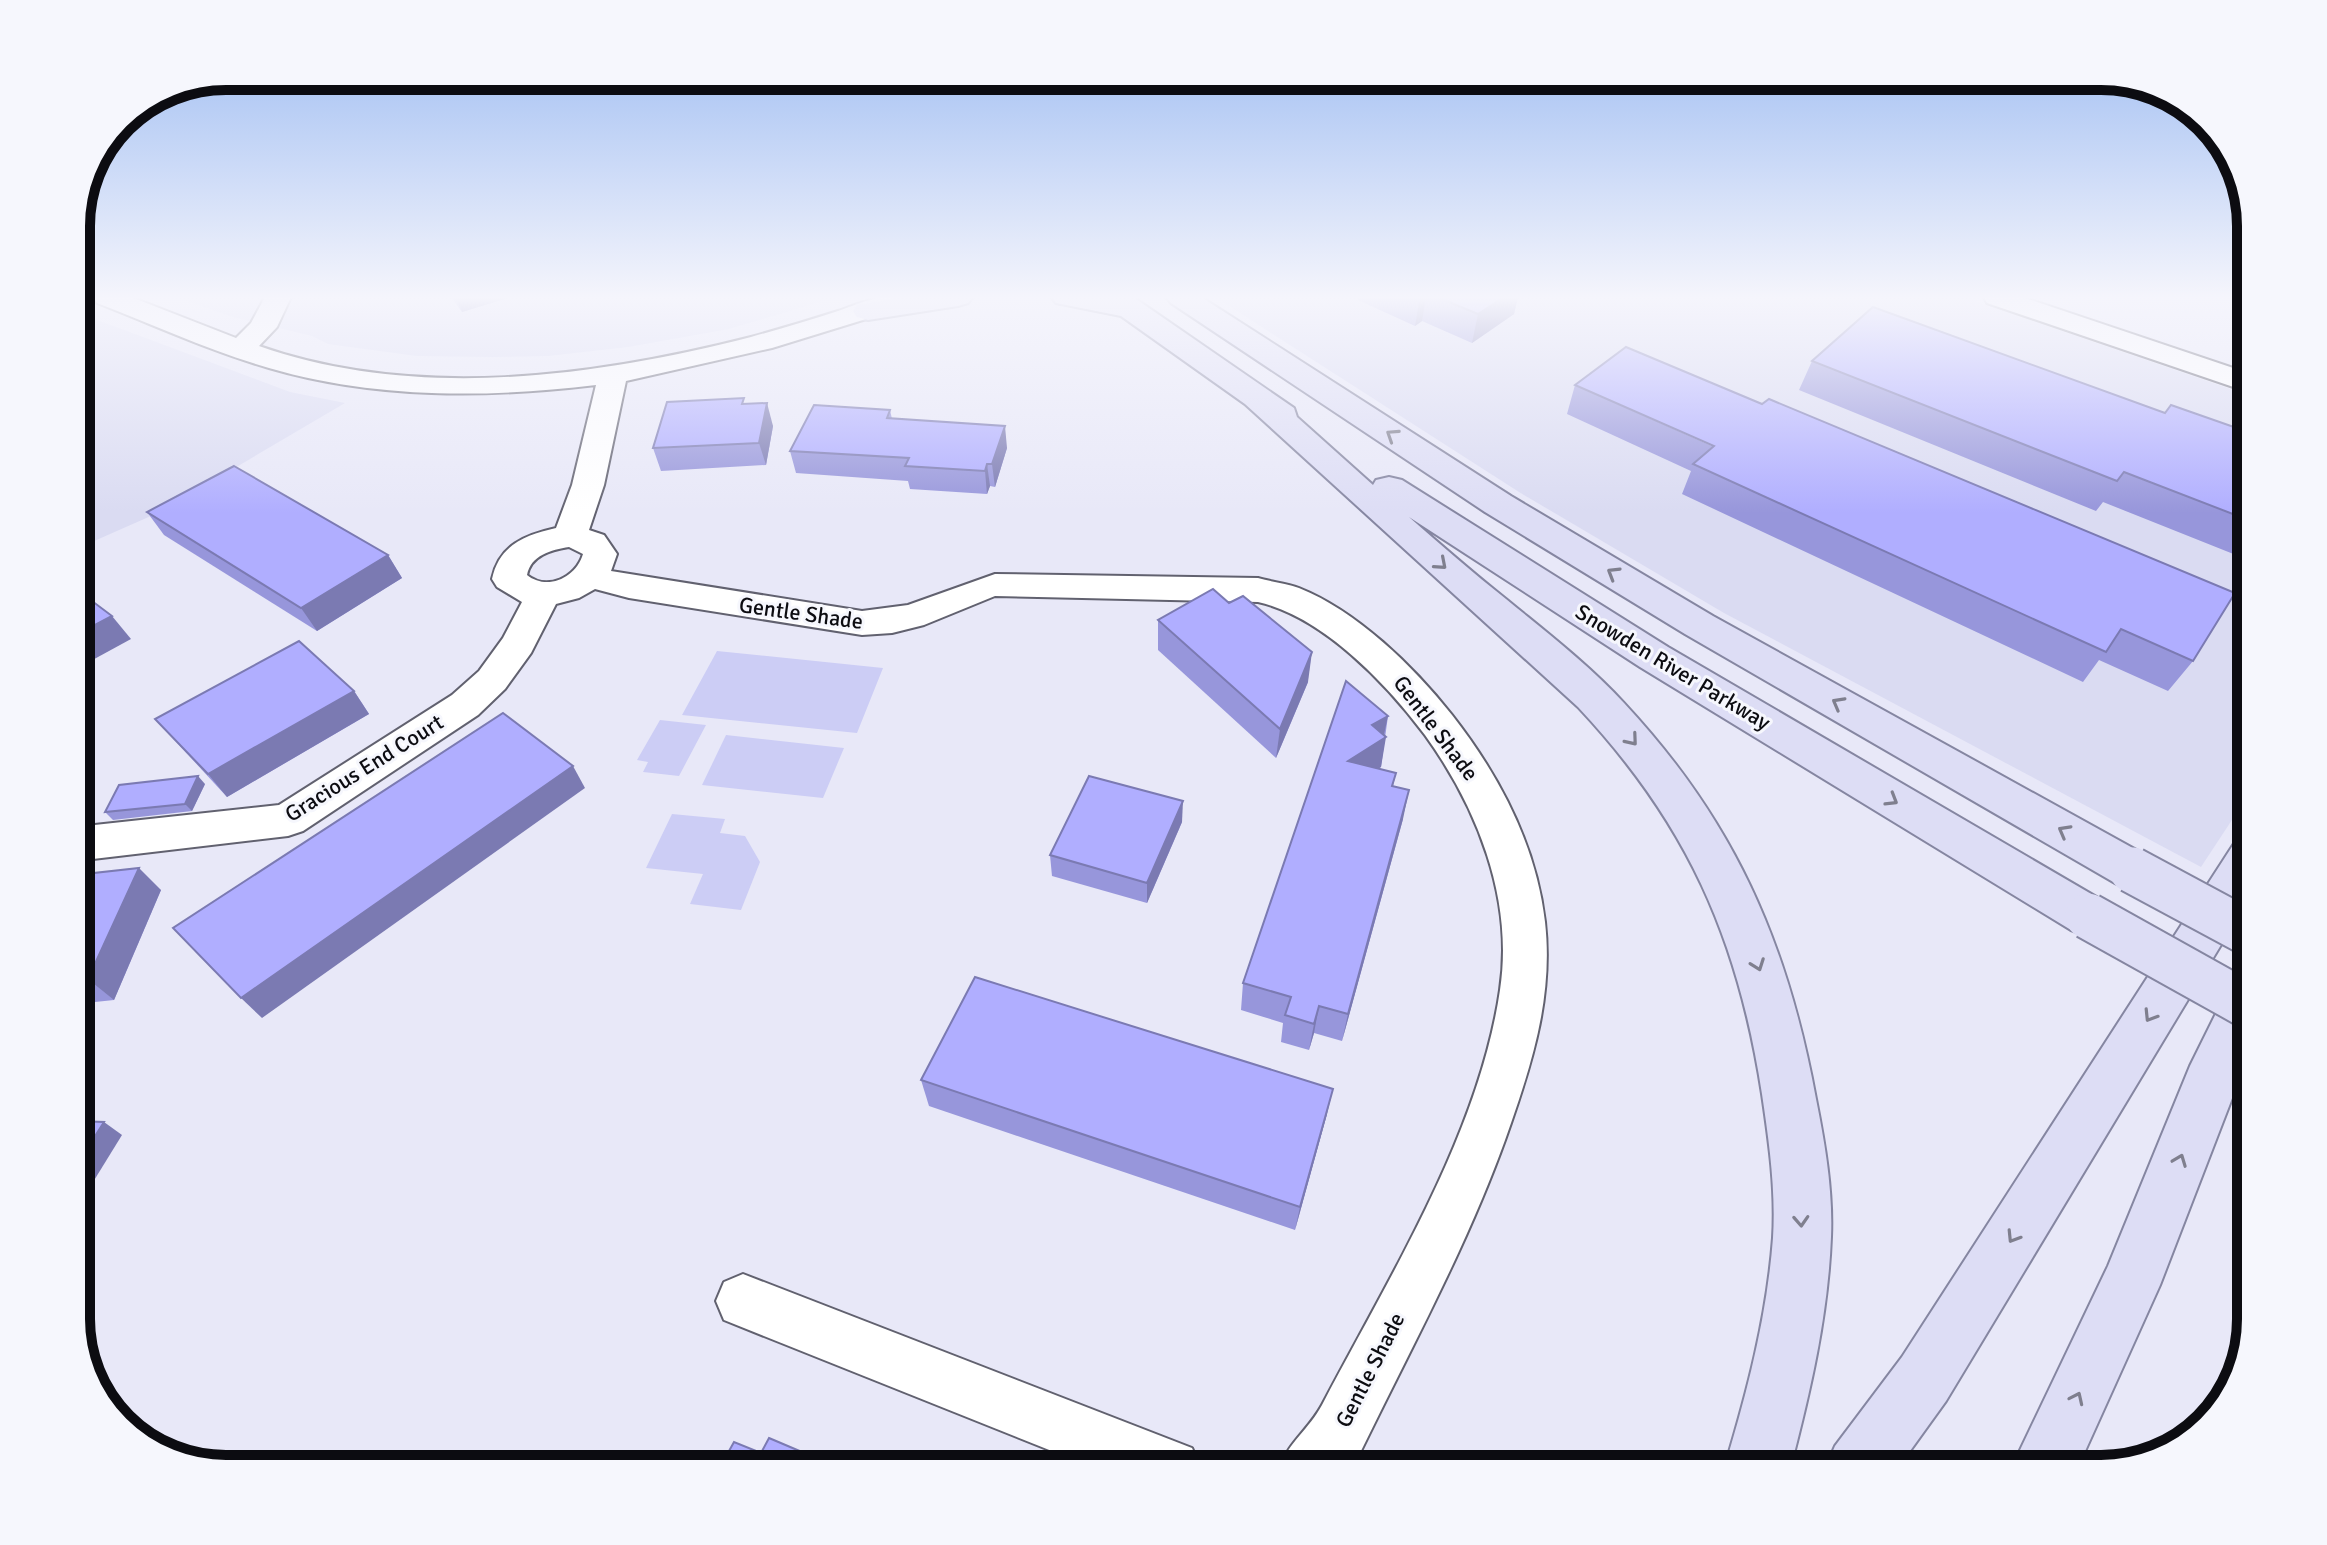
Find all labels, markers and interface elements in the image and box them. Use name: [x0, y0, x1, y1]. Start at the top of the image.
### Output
one-way arrow: [1386, 430, 1401, 445]
one-way arrow: [1431, 554, 1446, 569]
one-way arrow: [1607, 567, 1622, 583]
street label: Gentle Shade: [737, 591, 865, 635]
street label: Snowden River Parkway: [1571, 598, 1776, 736]
street label: Gentle Shade: [1388, 670, 1484, 786]
one-way arrow: [1832, 697, 1846, 713]
street label: Gracious End Court: [280, 708, 448, 828]
one-way arrow: [1622, 731, 1637, 745]
one-way arrow: [1883, 790, 1898, 805]
one-way arrow: [2058, 825, 2073, 841]
one-way arrow: [1748, 958, 1765, 972]
one-way arrow: [2145, 1007, 2160, 1022]
one-way arrow: [2171, 1154, 2187, 1168]
one-way arrow: [1793, 1215, 1810, 1228]
one-way arrow: [2007, 1228, 2022, 1243]
street label: Gentle Shade: [1330, 1308, 1410, 1432]
one-way arrow: [2067, 1392, 2083, 1407]

